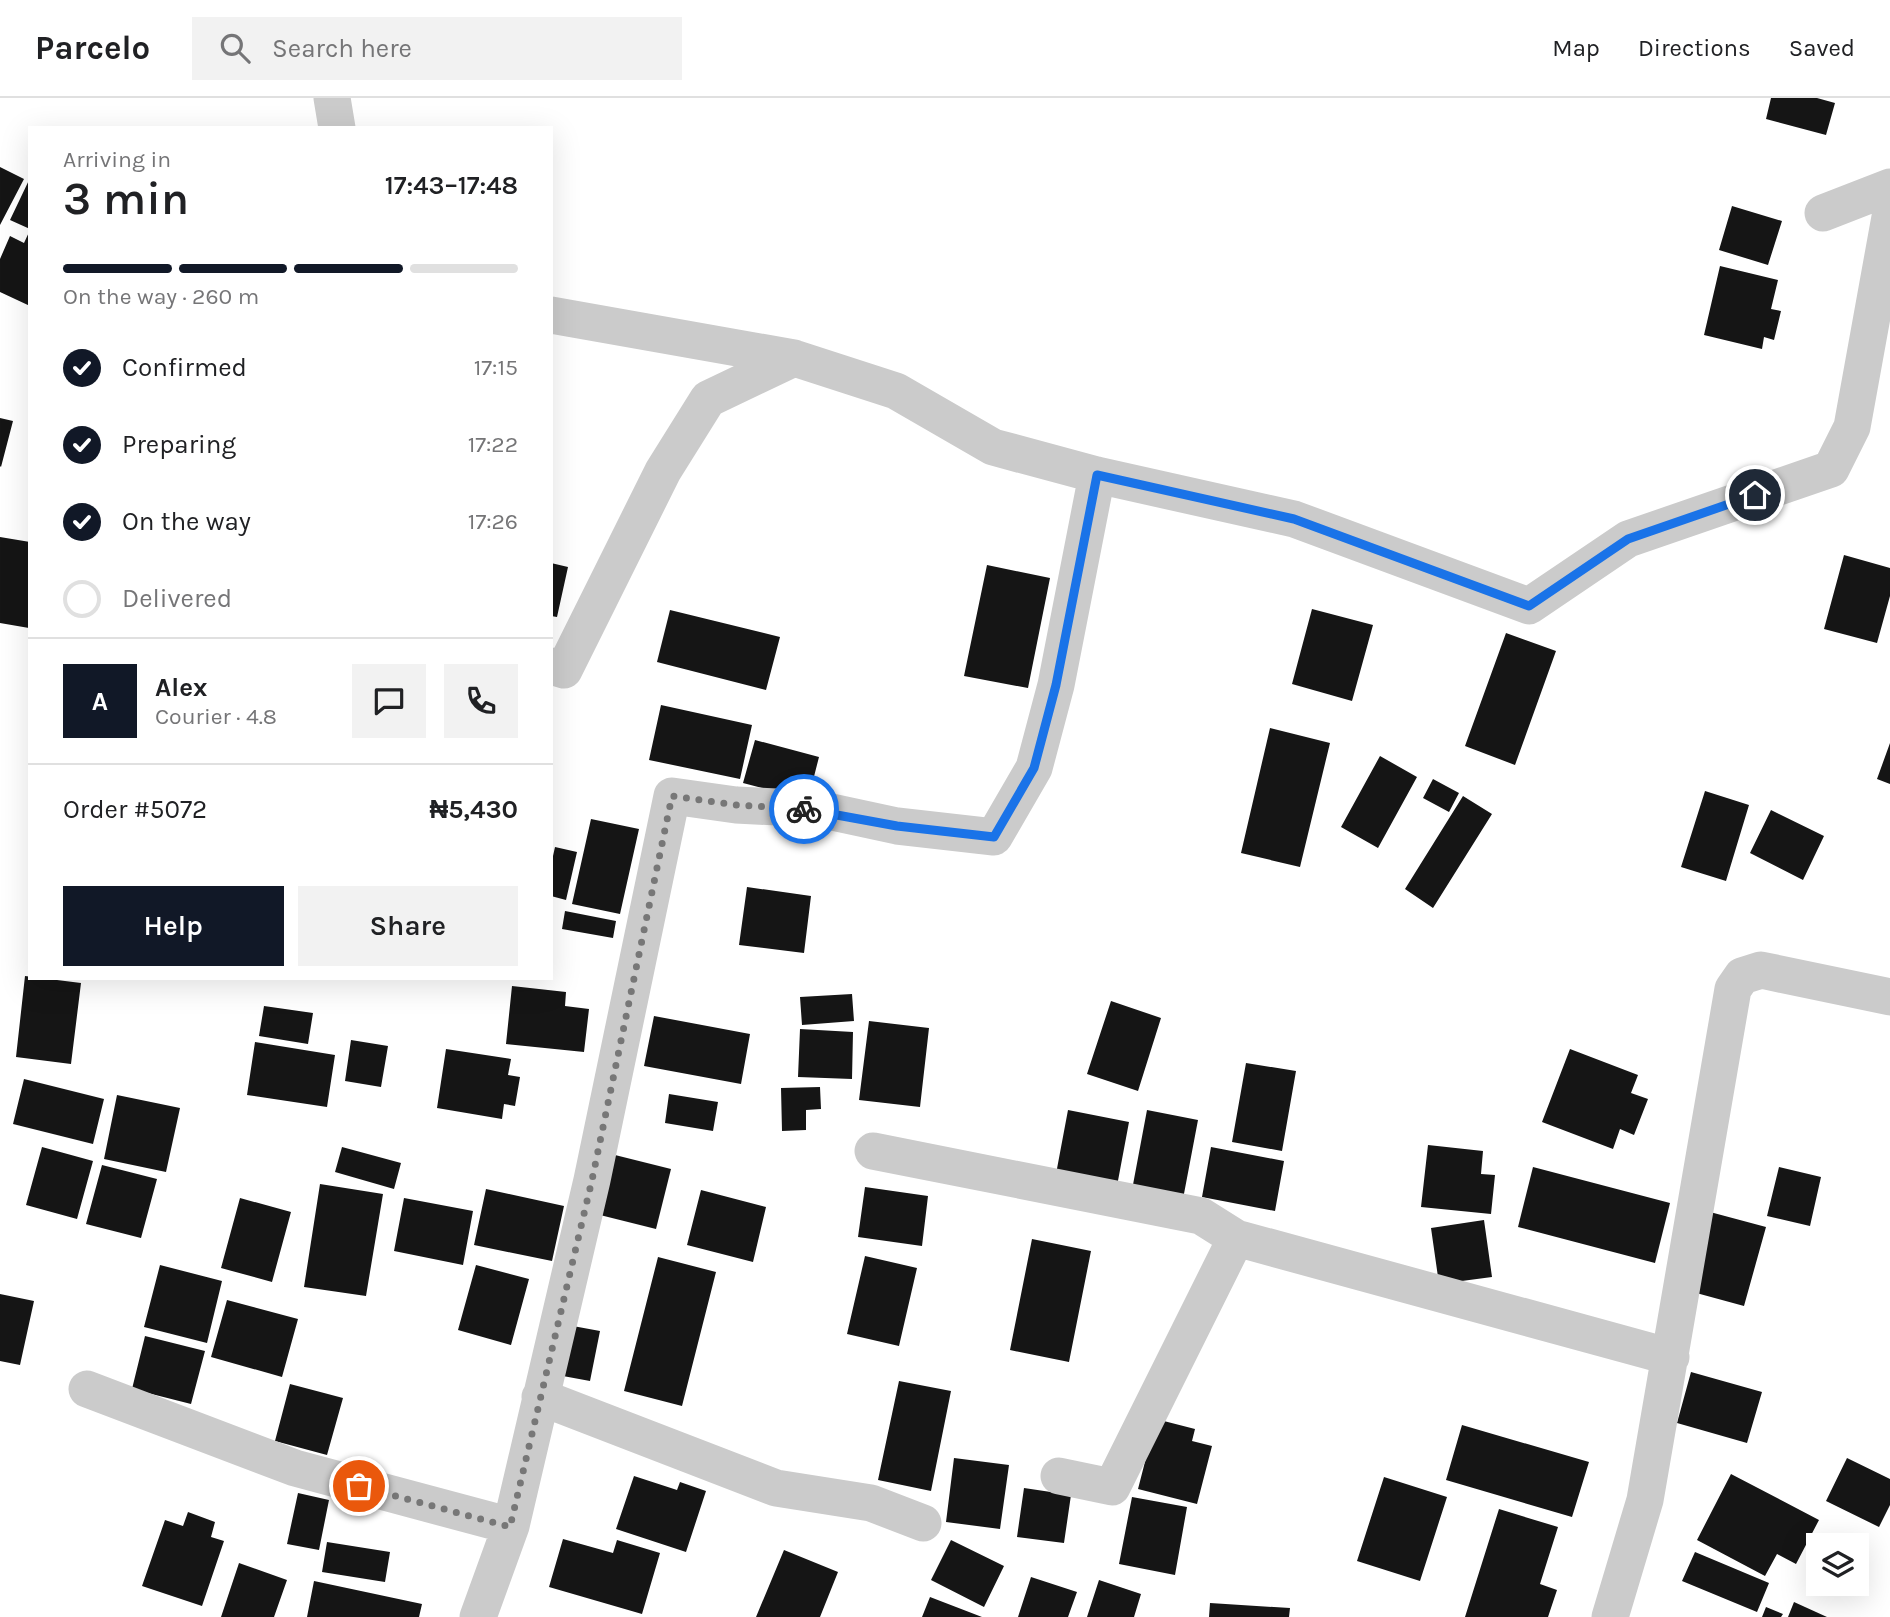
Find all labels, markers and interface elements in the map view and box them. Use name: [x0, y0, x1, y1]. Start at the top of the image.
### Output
search box: [192, 17, 682, 80]
text: Parcelo: [35, 29, 150, 67]
icon: search: [216, 29, 254, 67]
text: Search here: [272, 33, 412, 64]
text: Map: [1552, 34, 1600, 62]
text: Directions: [1638, 34, 1751, 62]
text: Saved: [1789, 34, 1855, 62]
text: Arriving in: [63, 146, 171, 173]
text: 17:43–17:48: [385, 170, 518, 201]
text: 3 min: [63, 172, 189, 226]
text: On the way · 260 m: [63, 283, 259, 310]
icon: check: [63, 349, 101, 387]
text: Confirmed: [122, 352, 247, 383]
text: 17:15: [474, 354, 518, 381]
icon: check: [63, 426, 101, 464]
text: Preparing: [122, 429, 236, 460]
text: 17:22: [468, 431, 518, 458]
pin: [1725, 465, 1785, 525]
icon: home: [1736, 476, 1774, 514]
icon: check: [63, 503, 101, 541]
text: On the way: [122, 506, 251, 537]
text: 17:26: [468, 508, 518, 535]
text: Delivered: [122, 583, 232, 614]
button: chat: [352, 664, 426, 738]
button: phone: [444, 664, 518, 738]
text: Alex: [155, 672, 207, 703]
text: A: [92, 686, 108, 717]
text: Courier · 4.8: [155, 703, 277, 730]
courier: [769, 774, 839, 844]
icon: bike: [785, 790, 823, 828]
text: Order #5072: [63, 794, 207, 825]
text: ₦5,430: [429, 794, 518, 825]
button: Help: [63, 886, 284, 966]
button: Share: [298, 886, 518, 966]
pin: [329, 1456, 389, 1516]
icon: bag: [340, 1467, 378, 1505]
map controls: [1806, 1533, 1869, 1596]
button: layers: [1806, 1533, 1869, 1596]

